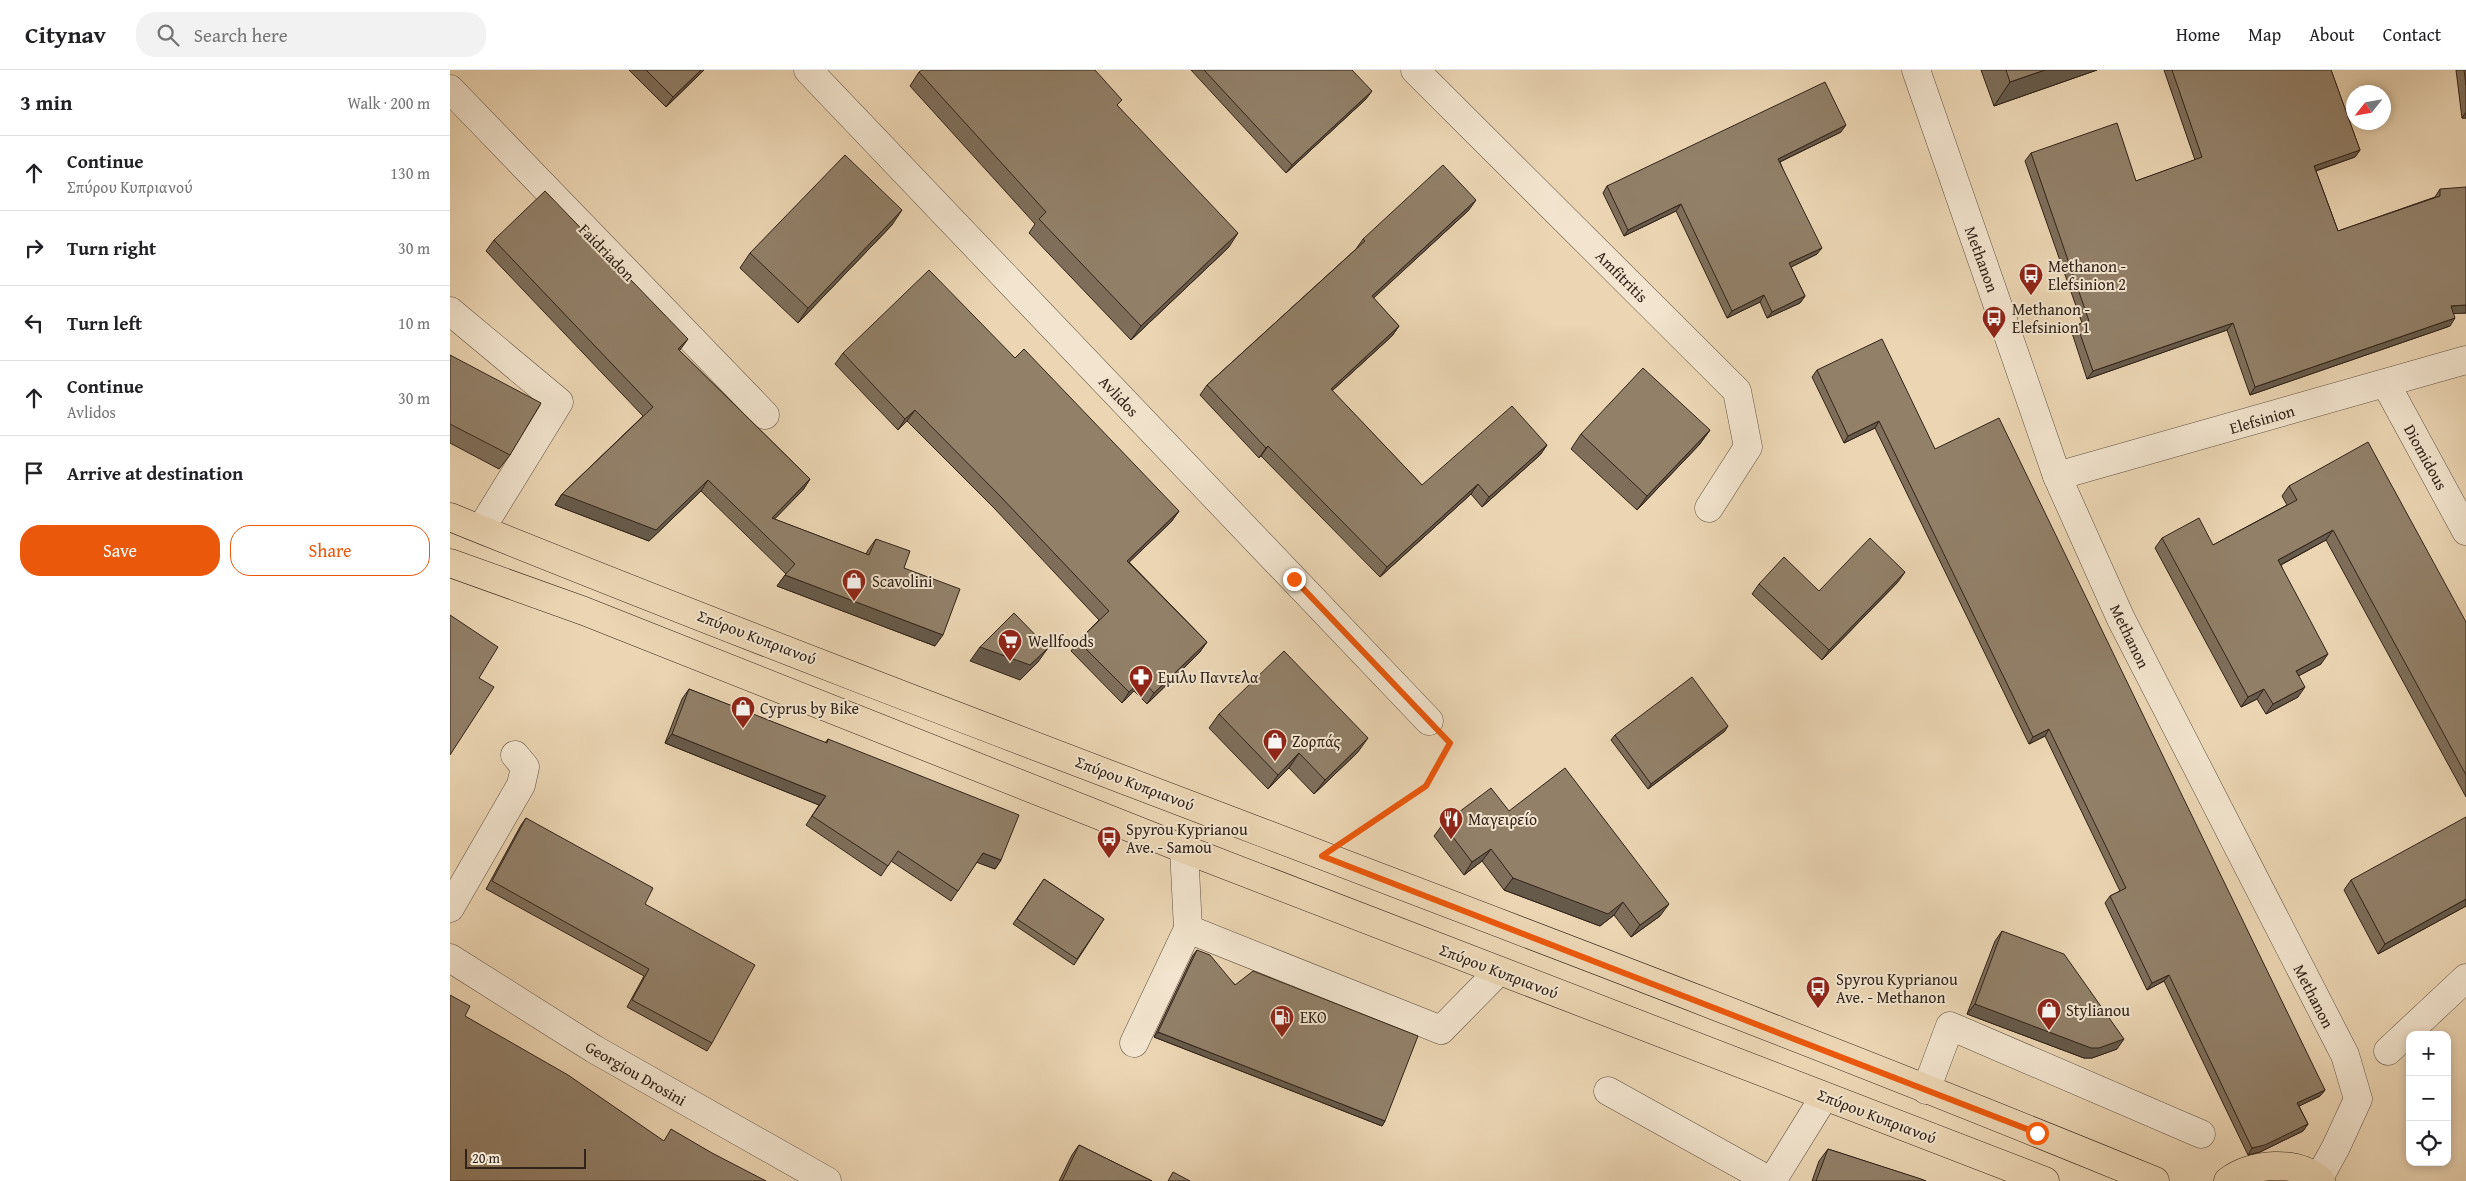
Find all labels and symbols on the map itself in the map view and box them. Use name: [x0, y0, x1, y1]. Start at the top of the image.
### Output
north arrow: [2346, 85, 2391, 130]
street label: Faidriadon: [573, 218, 641, 286]
street label: Methanon: [1959, 222, 2005, 296]
street label: Amfitritis: [1590, 244, 1654, 308]
place label: Methanon - Elefsinion 2: [2048, 254, 2126, 296]
bus stop icon: Methanon - Elefsinion 2: [2018, 262, 2044, 296]
place label: Methanon - Elefsinion 1: [2012, 297, 2090, 339]
bus stop icon: Methanon - Elefsinion 1: [1981, 305, 2007, 339]
street label: Avlidos: [1093, 370, 1145, 422]
street label: Elefsinion: [2227, 398, 2297, 440]
street label: Diomidous: [2398, 420, 2454, 494]
shop icon: Scavolini: [841, 568, 867, 602]
route end: [1283, 568, 1306, 591]
place label: Scavolini: [872, 569, 933, 593]
street label: Methanon: [2104, 600, 2156, 672]
street label: Σπύρου Κυπριανού: [694, 603, 820, 671]
supermarket icon: Wellfoods: [997, 628, 1023, 662]
place label: Wellfoods: [1028, 629, 1094, 653]
pharmacy icon: Εμιλυ Παντελα: [1128, 664, 1154, 698]
place label: Εμιλυ Παντελα: [1158, 665, 1259, 689]
shop icon: Cyprus by Bike: [730, 695, 756, 729]
place label: Cyprus by Bike: [760, 696, 859, 720]
shop icon: Ζορπάς: [1262, 728, 1288, 762]
place label: Ζορπάς: [1292, 729, 1341, 753]
street label: Σπύρου Κυπριανού: [1072, 749, 1198, 817]
restaurant icon: Μαγειρείο: [1438, 806, 1464, 840]
place label: Μαγειρείο: [1468, 807, 1537, 831]
place label: Spyrou Kyprianou Ave. - Samou: [1126, 817, 1248, 859]
bus stop icon: Spyrou Kyprianou Ave. - Samou: [1096, 825, 1122, 859]
street label: Σπύρου Κυπριανού: [1436, 937, 1562, 1005]
street label: Methanon: [2288, 960, 2340, 1032]
place label: Spyrou Kyprianou Ave. - Methanon: [1836, 967, 1958, 1009]
bus stop icon: Spyrou Kyprianou Ave. - Methanon: [1805, 975, 1831, 1009]
shop icon: Stylianou: [2036, 997, 2062, 1031]
place label: Stylianou: [2066, 998, 2130, 1022]
fuel station icon: EKO: [1269, 1004, 1295, 1038]
place label: EKO: [1300, 1005, 1327, 1029]
street label: Georgiou Drosini: [581, 1034, 691, 1112]
street label: Σπύρου Κυπριανού: [1814, 1082, 1940, 1150]
route start: [2026, 1122, 2049, 1145]
scale bar: [465, 1146, 586, 1169]

